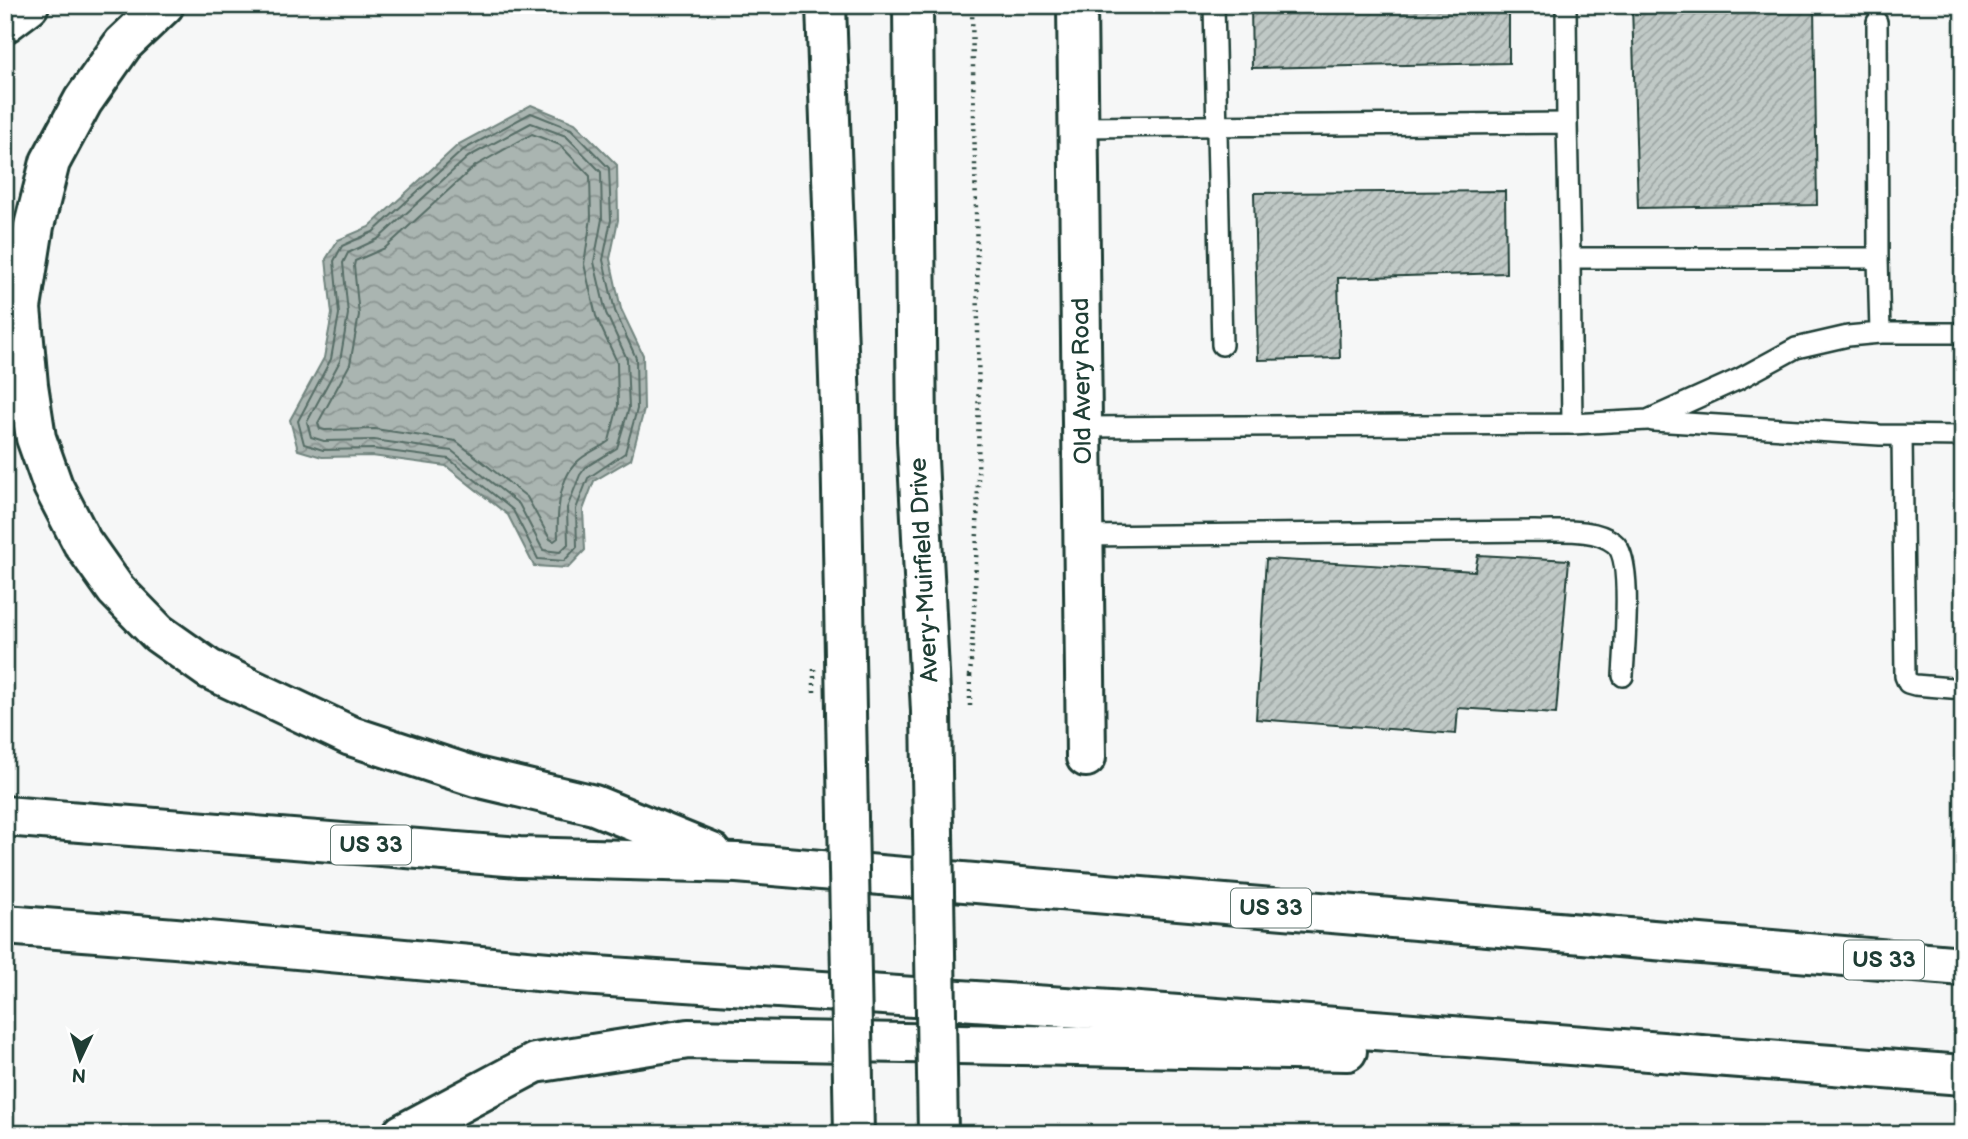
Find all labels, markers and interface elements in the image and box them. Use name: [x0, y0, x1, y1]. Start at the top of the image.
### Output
street label: Old Avery Road: [1066, 297, 1098, 465]
street label: Avery-Muirfield Drive: [904, 457, 944, 683]
road number: US 33: [331, 825, 411, 864]
road number: US 33: [1231, 888, 1311, 928]
road number: US 33: [1844, 940, 1924, 979]
north arrow: [46, 1024, 116, 1094]
text: N: [71, 1062, 87, 1086]

